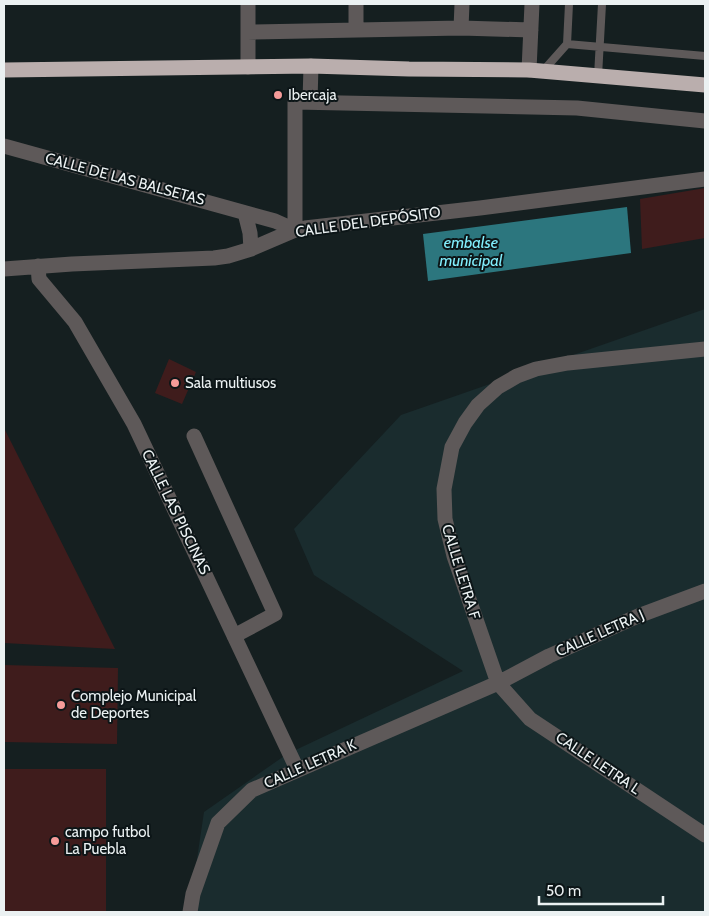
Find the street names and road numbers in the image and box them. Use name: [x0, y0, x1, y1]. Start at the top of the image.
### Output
street label: CALLE DE LAS BALSETAS: [43, 149, 207, 209]
street label: CALLE DEL DEPÓSITO: [294, 202, 442, 241]
street label: CALLE LAS PISCINAS: [138, 447, 214, 578]
street label: CALLE LETRA F: [438, 522, 484, 622]
street label: CALLE LETRA J: [553, 606, 647, 660]
street label: CALLE LETRA L: [552, 728, 644, 798]
street label: CALLE LETRA K: [261, 735, 359, 792]

